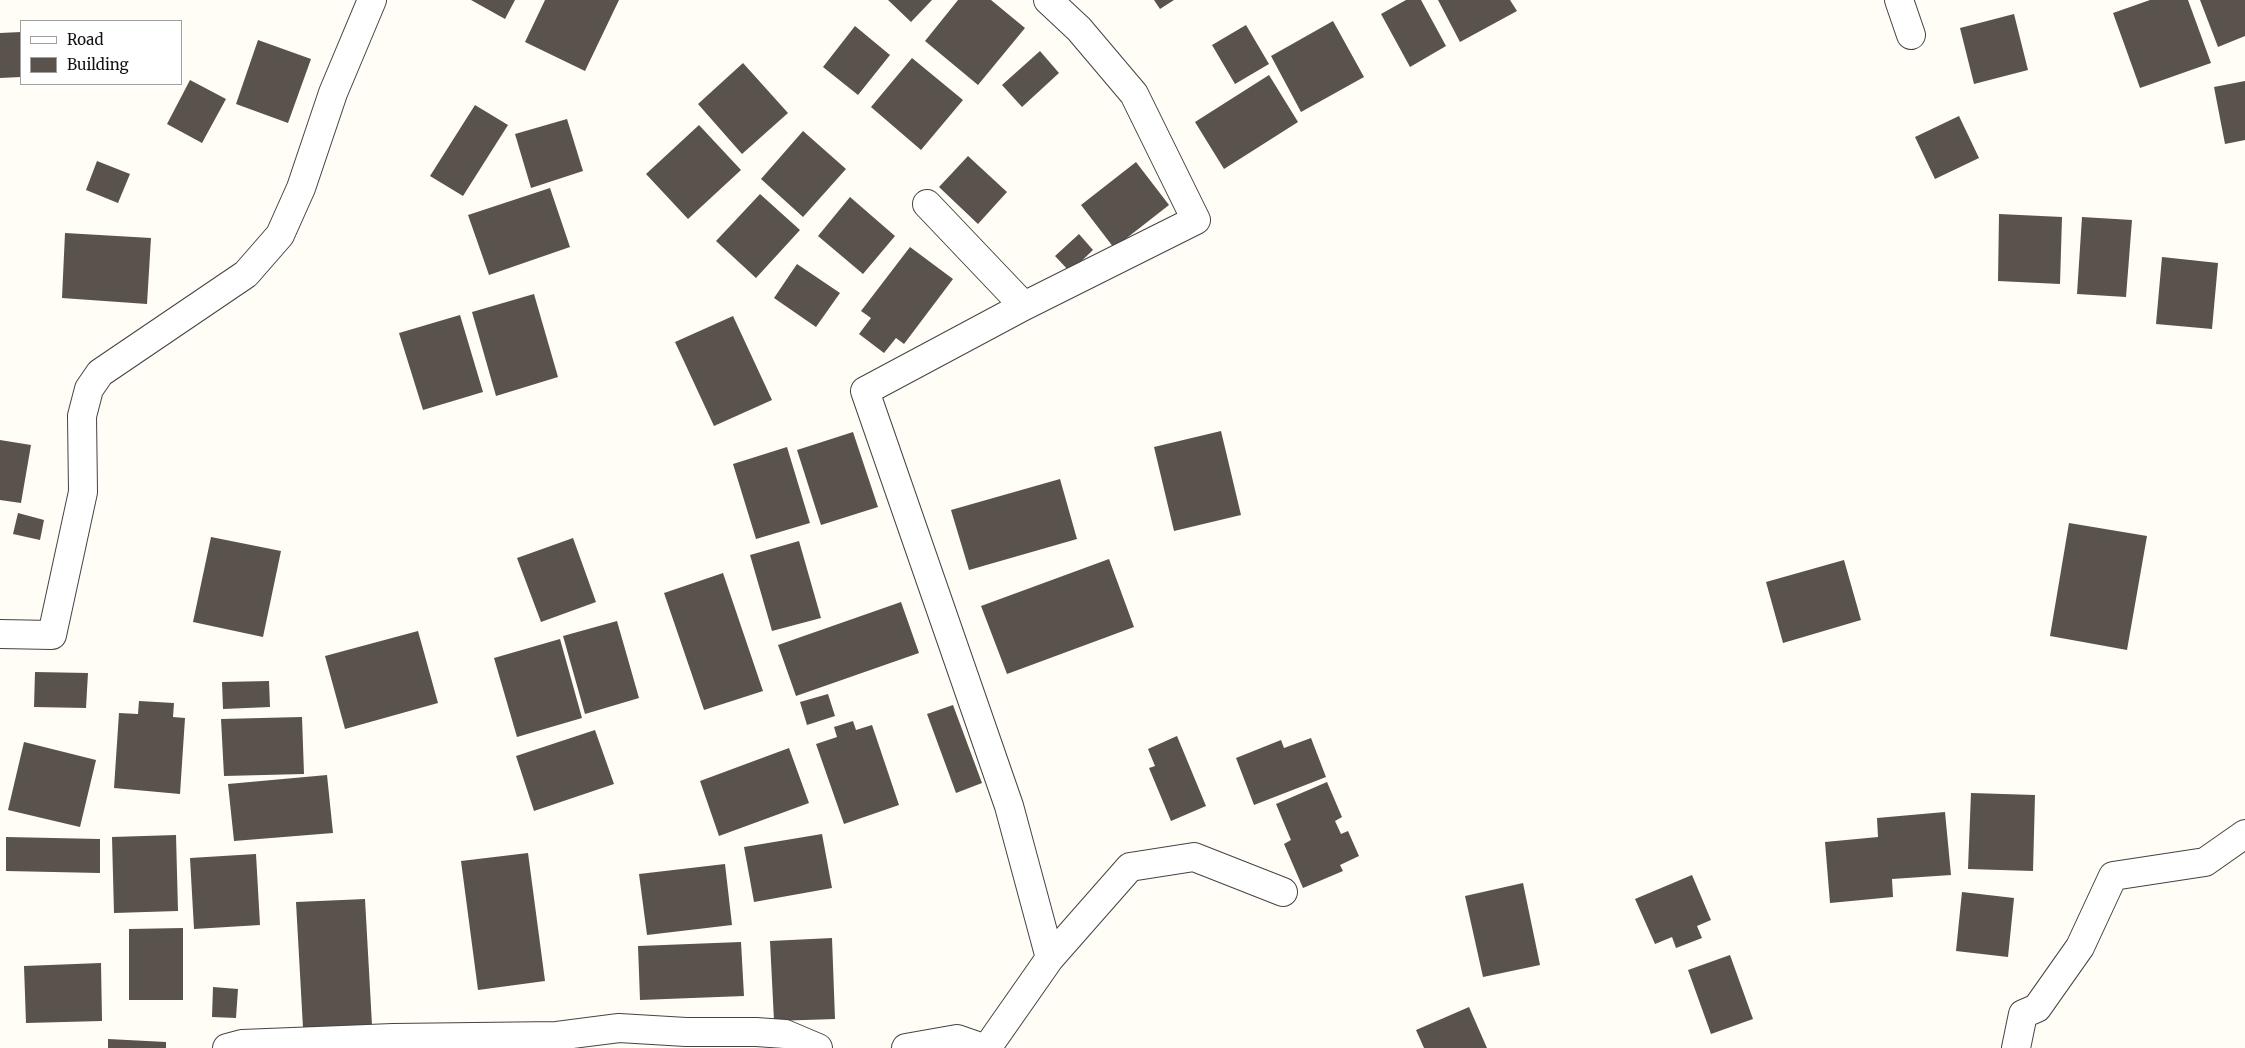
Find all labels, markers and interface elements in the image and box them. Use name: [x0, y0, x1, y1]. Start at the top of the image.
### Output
legend: [20, 20, 182, 85]
text: Road: [67, 30, 103, 49]
text: Building: [67, 55, 129, 74]

